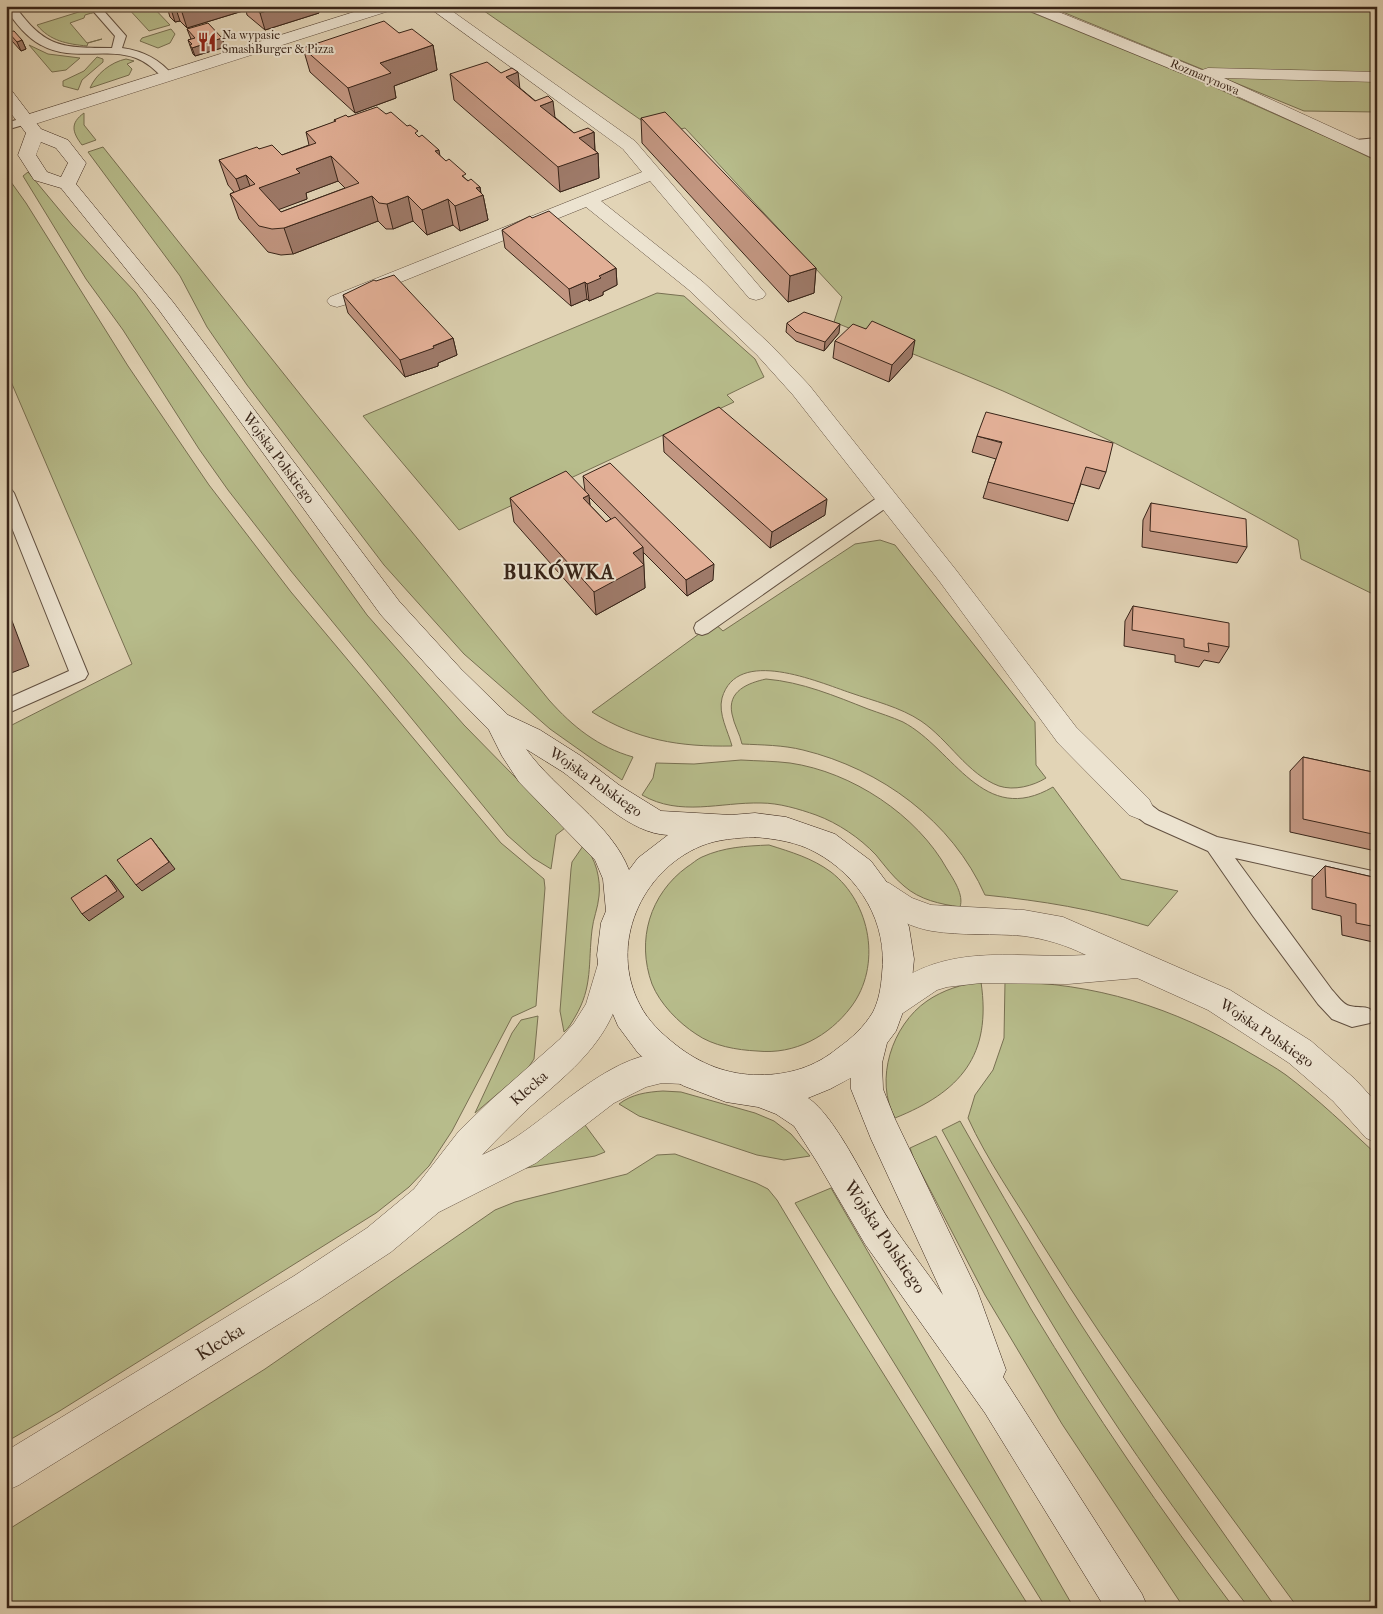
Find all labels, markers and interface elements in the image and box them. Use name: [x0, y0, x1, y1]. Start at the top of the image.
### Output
place label: Na wypasie SmashBurger & Pizza: [222, 28, 334, 56]
restaurant icon: Na wypasie SmashBurger & Pizza: [196, 31, 218, 53]
street label: Rozmarynowa: [1168, 56, 1242, 98]
street label: Wojska Polskiego: [238, 408, 319, 507]
district label: BUKÓWKA: [503, 559, 615, 584]
street label: Wojska Polskiego: [545, 743, 646, 821]
street label: Wojska Polskiego: [1216, 994, 1318, 1071]
street label: Klecka: [507, 1066, 552, 1109]
street label: Wojska Polskiego: [839, 1176, 930, 1298]
street label: Klecka: [193, 1319, 249, 1365]

